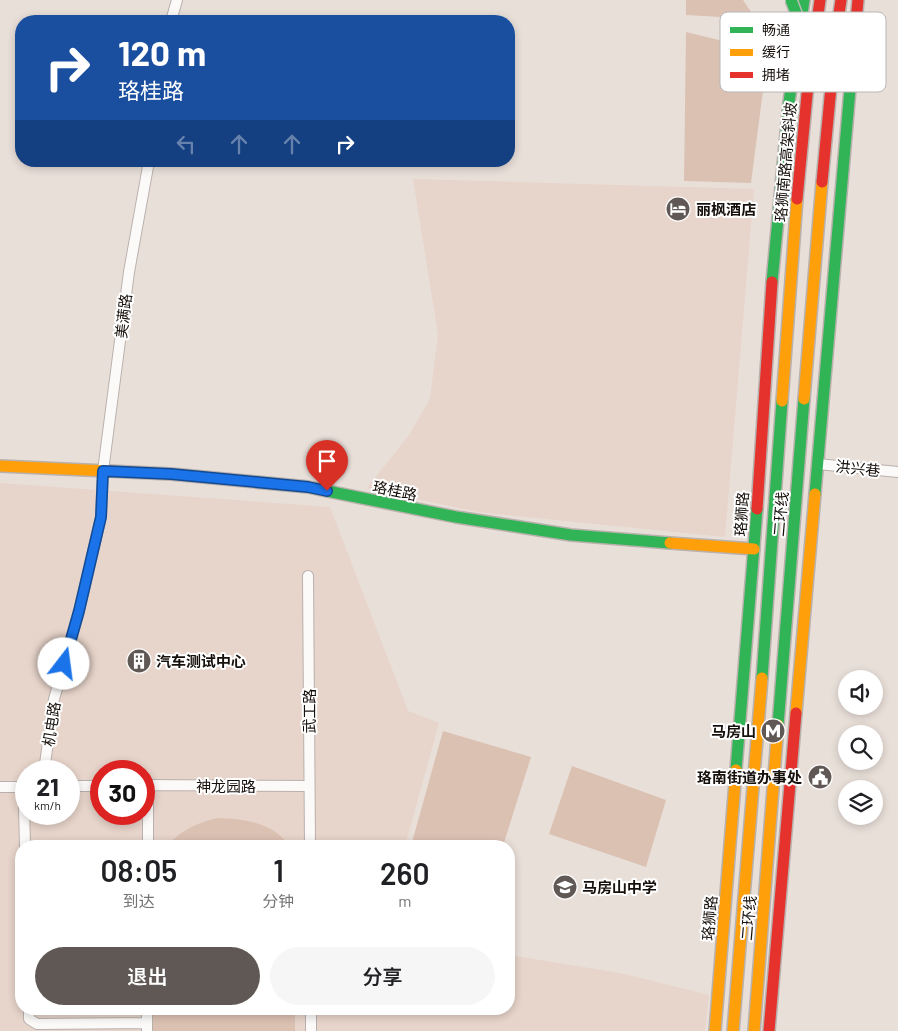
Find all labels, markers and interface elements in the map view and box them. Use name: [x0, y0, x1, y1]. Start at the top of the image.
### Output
legend: [720, 12, 886, 92]
text: 畅通: [762, 21, 790, 38]
text: 120 m: [118, 31, 206, 73]
icon: right: [35, 35, 100, 100]
text: 缓行: [762, 43, 790, 60]
text: 拥堵: [762, 66, 790, 83]
text: 珞桂路: [118, 77, 184, 103]
street label: 珞狮南路高架斜坡: [771, 101, 799, 223]
icon: left: [172, 130, 200, 158]
icon: ahead: [225, 130, 253, 158]
icon: ahead: [278, 130, 306, 158]
icon: right: [331, 130, 359, 158]
hotel icon: 丽枫酒店: [665, 196, 691, 222]
place label: 丽枫酒店: [696, 200, 756, 218]
street label: 美满路: [111, 293, 135, 339]
pin: [306, 440, 348, 491]
icon: arrive: [313, 447, 341, 475]
street label: 洪兴巷: [835, 457, 881, 479]
street label: 珞桂路: [371, 477, 419, 503]
street label: 珞狮路: [730, 491, 752, 537]
street label: 二环线: [769, 491, 791, 537]
position arrow: [37, 637, 89, 689]
building icon: 汽车测试中心: [126, 648, 152, 674]
place label: 汽车测试中心: [156, 652, 246, 670]
map controls: [838, 670, 883, 825]
button: sound: [838, 670, 883, 715]
street label: 武工路: [300, 688, 318, 734]
street label: 机电路: [39, 700, 63, 748]
metro station icon: 马房山: [760, 718, 786, 744]
place label: 马房山: [711, 722, 756, 740]
button: search: [838, 725, 883, 770]
speed limit sign: 30: [90, 760, 155, 825]
public building icon: 珞南街道办事处: [807, 764, 833, 790]
place label: 珞南街道办事处: [697, 768, 802, 786]
text: 21: [36, 771, 59, 801]
street label: 神龙园路: [196, 777, 256, 795]
button: layers: [838, 780, 883, 825]
text: km/h: [34, 798, 61, 812]
text: 08:05: [100, 852, 177, 888]
text: 1: [273, 852, 284, 888]
text: 260: [380, 855, 430, 891]
school or university icon: 马房山中学: [552, 874, 578, 900]
place label: 马房山中学: [582, 878, 657, 896]
text: 到达: [123, 891, 155, 910]
text: 分钟: [263, 891, 295, 910]
text: m: [398, 891, 411, 910]
street label: 珞狮路: [698, 895, 720, 941]
street label: 二环线: [737, 895, 759, 941]
button: 退出: [35, 947, 260, 1005]
button: 分享: [270, 947, 495, 1005]

